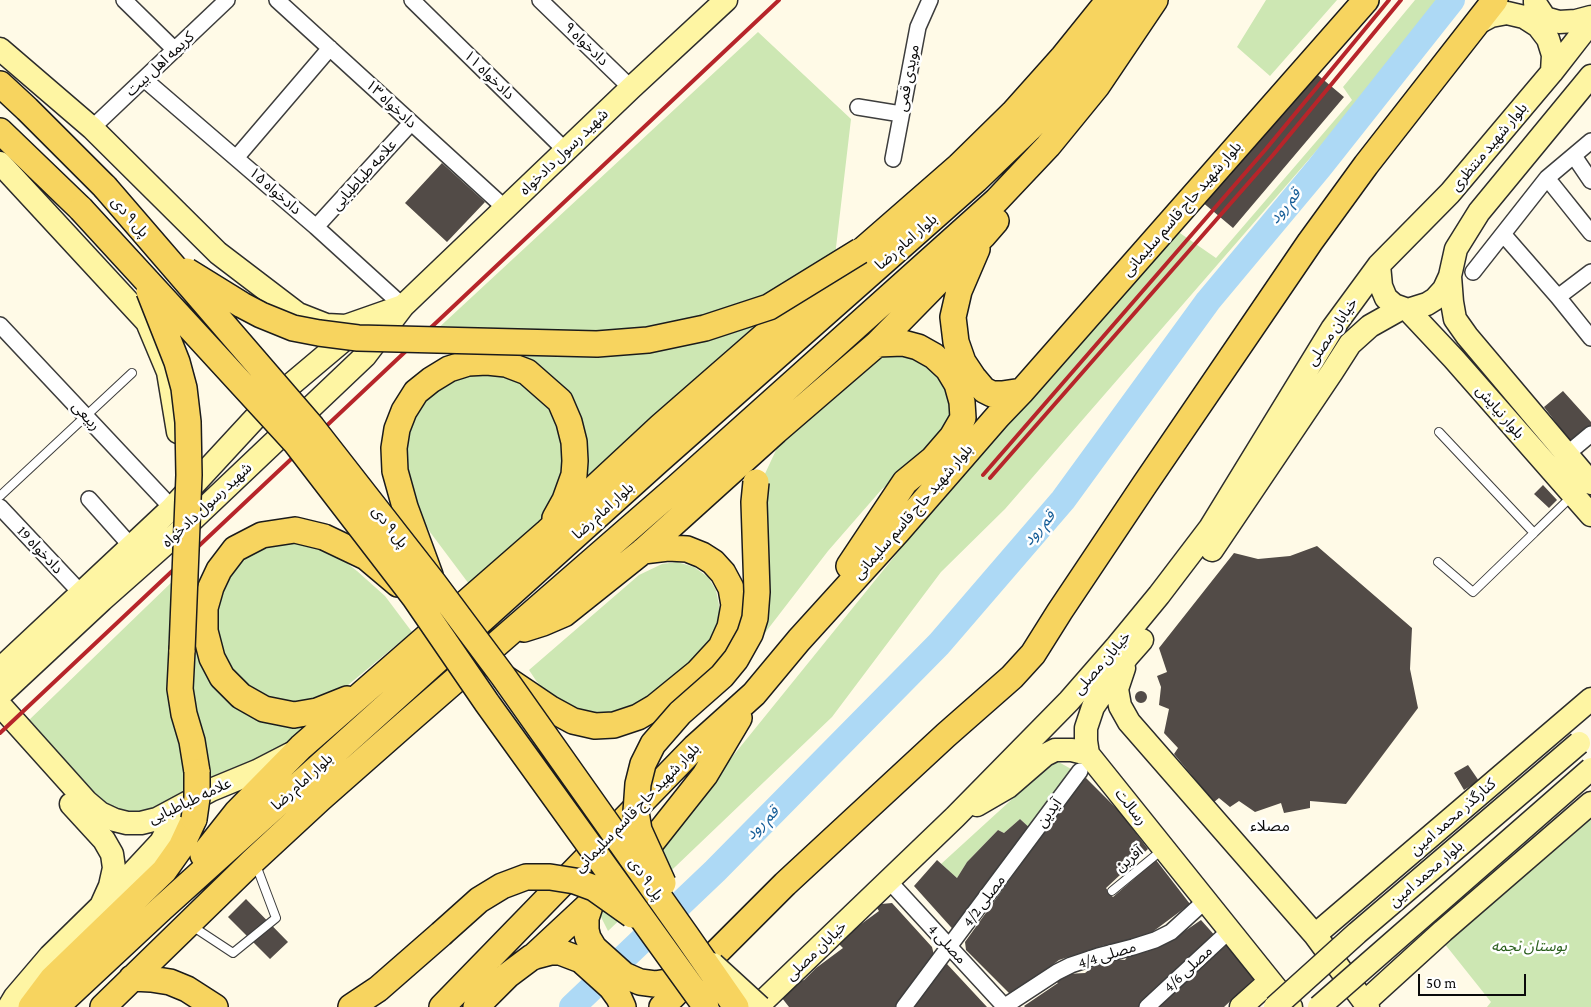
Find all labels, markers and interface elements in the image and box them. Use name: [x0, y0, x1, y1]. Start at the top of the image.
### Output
street label: دادخواه ۹: [560, 18, 612, 70]
street label: کریمه اهل بیت: [122, 28, 198, 100]
street label: مویدی قمی: [893, 43, 923, 113]
street label: دادخواه ۱۱: [460, 47, 518, 103]
street label: دادخواه ۱۳: [362, 76, 420, 132]
street label: بلوار شهید منتظری: [1447, 99, 1531, 195]
street label: شهید رسول دادخواه: [516, 105, 612, 199]
street label: علامه طباطبایی: [327, 136, 401, 214]
street label: بلوار شهید حاج قاسم سلیمانی: [1118, 138, 1246, 280]
street label: دادخواه ۱۵: [245, 163, 305, 219]
water label: قم رود: [1265, 184, 1305, 228]
street label: پل ۹ دی: [107, 193, 153, 241]
street label: بلوار امام رضا: [871, 210, 941, 274]
street label: خیابان مصلی: [1303, 295, 1361, 369]
street label: بلوار نیایش: [1472, 382, 1528, 442]
street label: ربیعی: [68, 398, 104, 434]
street label: بلوار شهید حاج قاسم سلیمانی: [849, 441, 977, 583]
street label: شهید رسول دادخواه: [158, 459, 256, 551]
street label: بلوار امام رضا: [569, 479, 637, 543]
street label: پل ۹ دی: [368, 502, 412, 552]
water label: قم رود: [1019, 507, 1059, 549]
street label: دادخواه 19: [13, 522, 67, 578]
street label: خیابان مصلی: [1070, 628, 1134, 698]
street label: بلوار شهید حاج قاسم سلیمانی: [570, 740, 704, 876]
street label: بلوار امام رضا: [268, 750, 336, 814]
street label: علامه طباطبایی: [146, 774, 234, 828]
street label: کنارگذر محمد امین: [1406, 775, 1500, 859]
street label: رسالت: [1111, 785, 1151, 829]
street label: آیدین: [1032, 795, 1066, 831]
water label: قم رود: [741, 802, 783, 844]
district label: مصلاء: [1250, 816, 1290, 836]
street label: بلوار محمد امین: [1385, 837, 1467, 911]
street label: آفرین: [1111, 842, 1147, 876]
street label: پل ۹ دی: [625, 854, 667, 904]
street label: مصلی 4/2: [959, 872, 1009, 930]
street label: خیابان مصلی: [782, 917, 850, 985]
street label: مصلی 4: [924, 920, 970, 968]
park label: بوستان نجمه: [1491, 937, 1567, 955]
street label: مصلی 4/4: [1076, 938, 1138, 972]
street label: مصلی 4/6: [1160, 942, 1216, 996]
scale bar: [1421, 964, 1528, 996]
text: 50 m: [1426, 975, 1456, 991]

